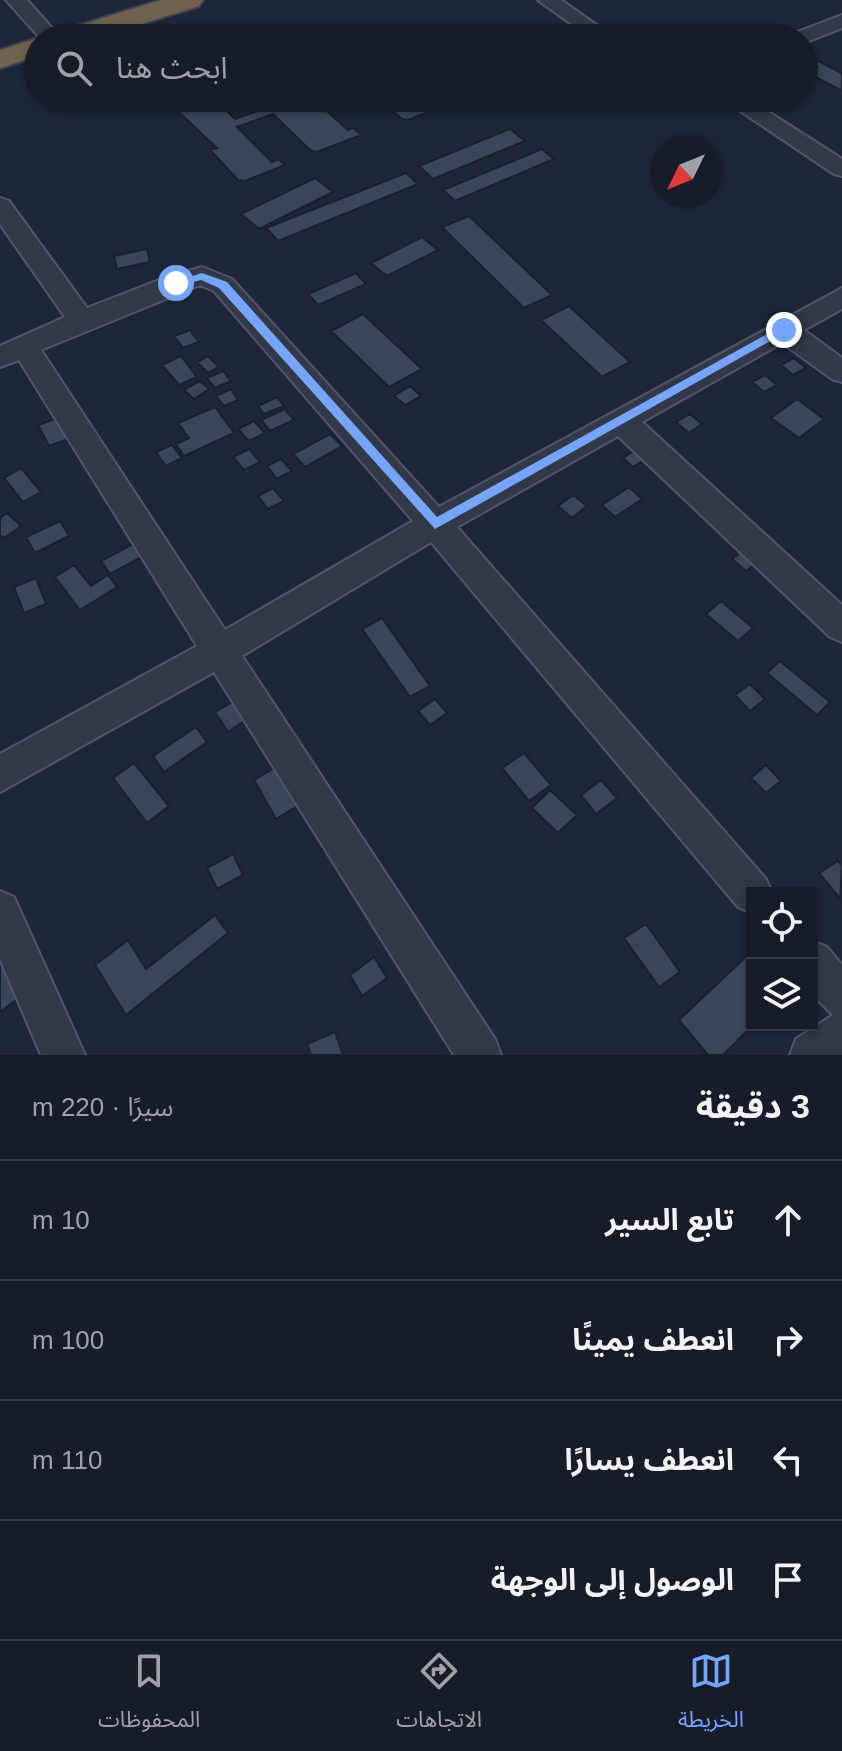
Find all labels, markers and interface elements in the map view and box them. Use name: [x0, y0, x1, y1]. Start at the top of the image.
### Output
search box: [24, 24, 818, 112]
icon: search: [52, 46, 96, 90]
text: ابحث هنا: [116, 51, 228, 84]
north arrow: [650, 136, 722, 208]
route start: [158, 265, 194, 301]
route end: [766, 312, 802, 348]
map controls: [746, 887, 818, 1031]
button: locate: [746, 887, 818, 959]
button: layers: [746, 959, 818, 1031]
text: 3 دقيقة: [696, 1087, 810, 1125]
text: سيرًا · 220 m: [32, 1092, 173, 1122]
icon: ahead: [766, 1198, 810, 1242]
text: تابع السير: [605, 1203, 734, 1236]
text: 10 m: [32, 1205, 90, 1235]
icon: right: [766, 1318, 810, 1362]
text: انعطف يمينًا: [572, 1323, 734, 1356]
text: 100 m: [32, 1325, 104, 1355]
icon: left: [766, 1438, 810, 1482]
text: انعطف يسارًا: [565, 1443, 734, 1476]
text: 110 m: [32, 1445, 102, 1475]
icon: arrive: [766, 1558, 810, 1602]
text: الوصول إلى الوجهة: [491, 1563, 734, 1596]
tab: المحفوظات: [98, 1649, 200, 1743]
tab: الاتجاهات: [396, 1649, 482, 1743]
tab: الخريطة: [678, 1649, 744, 1743]

